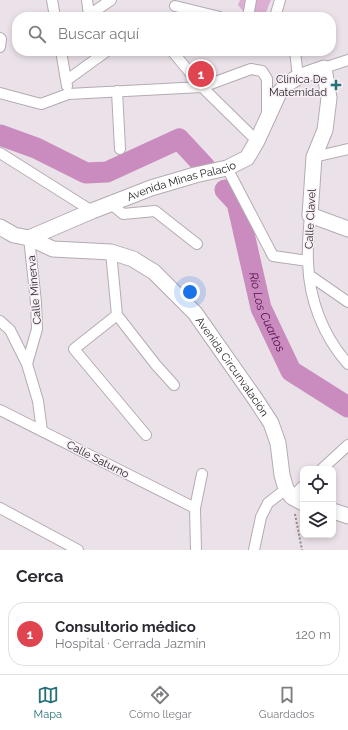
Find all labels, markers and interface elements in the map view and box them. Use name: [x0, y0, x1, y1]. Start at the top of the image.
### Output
search box: [12, 12, 336, 56]
icon: search: [26, 23, 48, 45]
text: Buscar aquí: [58, 25, 139, 43]
pin: 1: [188, 59, 214, 89]
place label: Clinica De Maternidad: [269, 73, 328, 99]
marker: Clinica De Maternidad: [330, 79, 342, 91]
street label: Avenida Minas Palacio: [125, 158, 239, 204]
street label: Calle Clavel: [302, 189, 319, 249]
street label: Calle Minerva: [25, 255, 44, 325]
water label: Río Los Cuartos: [246, 271, 288, 354]
your location: [180, 282, 200, 302]
street label: Avenida Circunvalación: [193, 315, 271, 419]
street label: Calle Saturno: [64, 438, 132, 481]
map controls: [300, 466, 336, 538]
button: locate: [300, 466, 336, 502]
button: layers: [300, 502, 336, 538]
text: Cerca: [16, 566, 64, 586]
text: Consultorio médico: [55, 618, 196, 636]
text: 1: [27, 627, 33, 642]
text: 120 m: [295, 627, 331, 642]
text: Hospital · Cerrada Jazmín: [55, 636, 206, 651]
tab: Mapa: [34, 684, 62, 721]
tab: Cómo llegar: [129, 684, 192, 721]
tab: Guardados: [259, 684, 314, 721]

